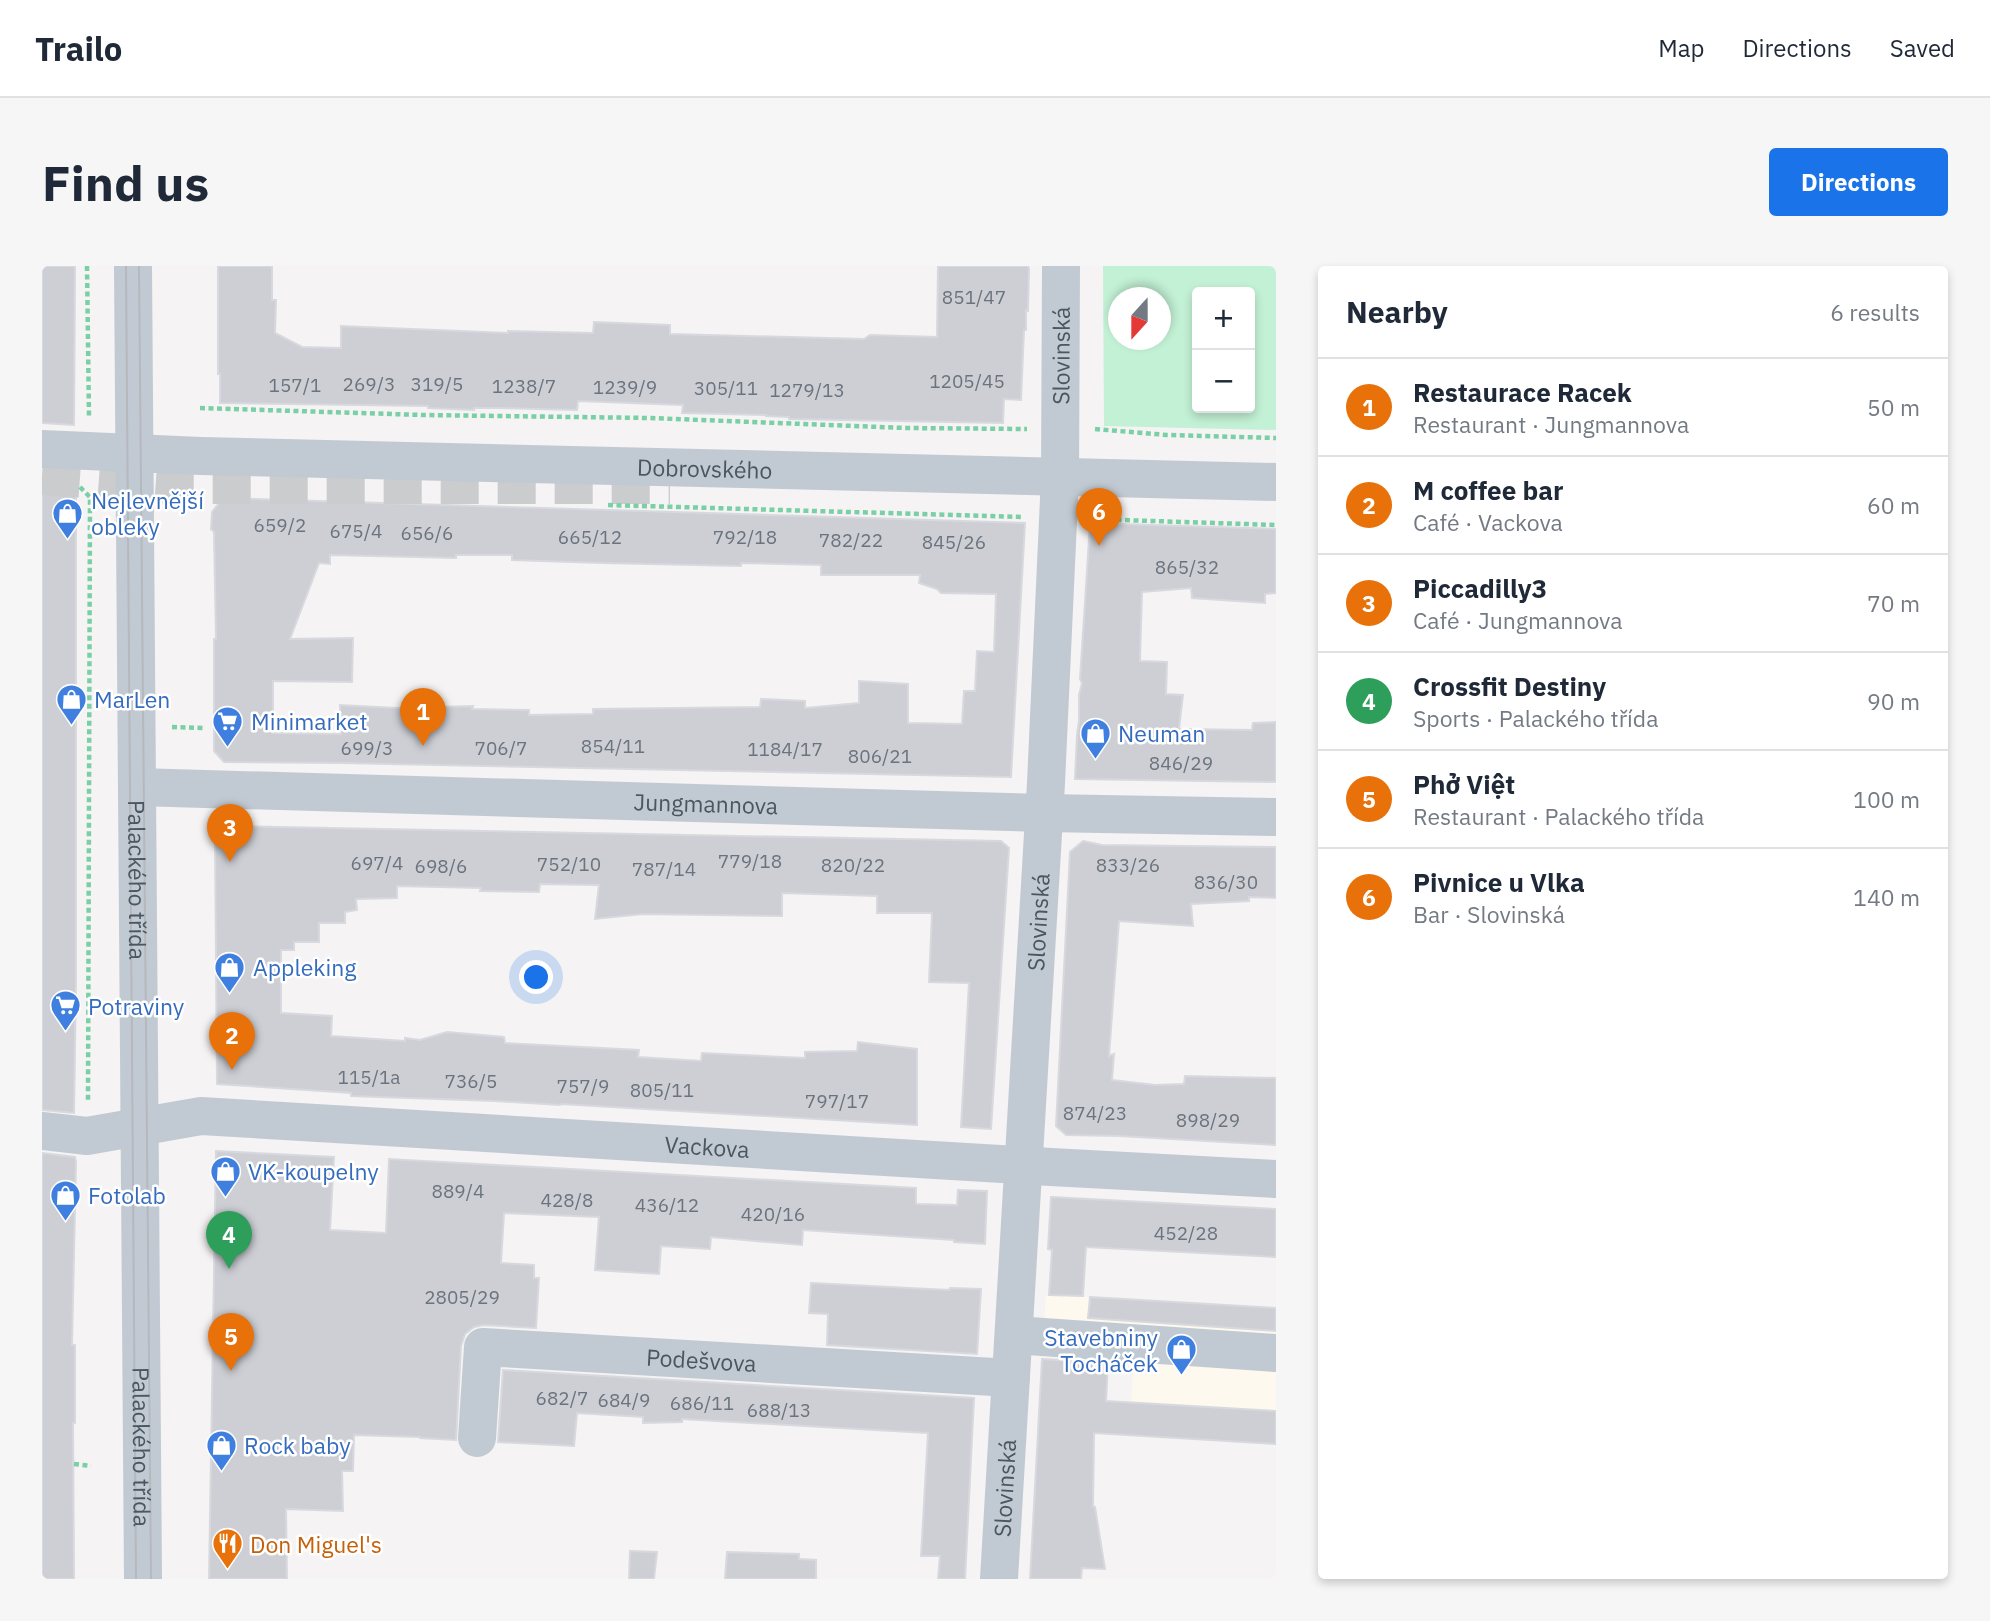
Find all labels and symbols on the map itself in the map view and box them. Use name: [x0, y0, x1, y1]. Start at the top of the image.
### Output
house number: 851/47: [942, 285, 1006, 309]
north arrow: [1108, 287, 1171, 350]
street label: Slovinská: [1045, 307, 1076, 405]
house number: 1205/45: [929, 369, 1005, 393]
house number: 269/3: [343, 372, 395, 396]
house number: 319/5: [411, 372, 463, 396]
house number: 157/1: [269, 373, 321, 397]
house number: 1238/7: [492, 374, 556, 398]
house number: 1239/9: [593, 375, 657, 399]
house number: 305/11: [694, 376, 758, 400]
house number: 1279/13: [769, 378, 845, 402]
street label: Dobrovského: [637, 452, 773, 485]
place label: Nejlevnější obleky: [91, 485, 204, 541]
pin: 6: [1076, 488, 1122, 546]
shop icon: Nejlevnější obleky: [51, 496, 85, 540]
house number: 659/2: [254, 513, 306, 537]
house number: 675/4: [330, 519, 382, 543]
house number: 656/6: [401, 521, 453, 545]
house number: 665/12: [558, 525, 622, 549]
house number: 792/18: [713, 525, 777, 549]
house number: 782/22: [819, 528, 883, 552]
house number: 845/26: [922, 530, 986, 554]
house number: 865/32: [1155, 555, 1219, 579]
shop icon: MarLen: [54, 682, 88, 726]
place label: MarLen: [94, 684, 170, 714]
pin: 1: [400, 688, 446, 746]
supermarket icon: Minimarket: [211, 704, 245, 748]
place label: Minimarket: [251, 706, 367, 736]
shop icon: Neuman: [1078, 716, 1112, 760]
place label: Neuman: [1118, 718, 1205, 748]
house number: 854/11: [581, 734, 645, 758]
house number: 699/3: [341, 736, 393, 760]
house number: 706/7: [475, 736, 527, 760]
house number: 1184/17: [747, 737, 823, 761]
house number: 806/21: [848, 744, 912, 768]
house number: 846/29: [1149, 751, 1213, 775]
street label: Jungmannova: [633, 786, 779, 820]
street label: Palackého třída: [122, 800, 153, 960]
pin: 3: [207, 804, 253, 862]
house number: 779/18: [718, 849, 782, 873]
house number: 697/4: [351, 851, 403, 875]
house number: 752/10: [537, 852, 601, 876]
house number: 820/22: [821, 853, 885, 877]
house number: 833/26: [1096, 853, 1160, 877]
house number: 698/6: [415, 854, 467, 878]
house number: 787/14: [632, 857, 696, 881]
house number: 836/30: [1194, 870, 1258, 894]
street label: Slovinská: [1020, 872, 1056, 972]
shop icon: Appleking: [213, 950, 247, 994]
place label: Appleking: [253, 952, 356, 982]
your location: [519, 960, 553, 994]
supermarket icon: Potraviny: [48, 989, 82, 1033]
place label: Potraviny: [88, 991, 185, 1021]
pin: 2: [209, 1012, 255, 1070]
house number: 115/1a: [337, 1065, 401, 1089]
house number: 736/5: [445, 1069, 497, 1093]
house number: 757/9: [557, 1074, 609, 1098]
house number: 805/11: [630, 1078, 694, 1102]
house number: 797/17: [805, 1089, 869, 1113]
house number: 874/23: [1063, 1101, 1127, 1125]
house number: 898/29: [1176, 1108, 1240, 1132]
street label: Vackova: [664, 1129, 750, 1164]
shop icon: VK-koupelny: [208, 1154, 242, 1198]
place label: VK-koupelny: [248, 1156, 379, 1186]
shop icon: Fotolab: [48, 1178, 82, 1222]
house number: 889/4: [432, 1179, 484, 1203]
place label: Fotolab: [88, 1180, 166, 1210]
house number: 428/8: [541, 1188, 593, 1212]
house number: 436/12: [635, 1193, 699, 1217]
house number: 420/16: [741, 1202, 805, 1226]
pin: 4: [206, 1211, 252, 1269]
house number: 452/28: [1154, 1221, 1218, 1245]
house number: 2805/29: [424, 1285, 500, 1309]
pin: 5: [208, 1313, 254, 1371]
place label: Stavebniny Tocháček: [1044, 1322, 1159, 1378]
shop icon: Stavebniny Tocháček: [1164, 1333, 1198, 1377]
street label: Podešvova: [645, 1342, 757, 1378]
street label: Palackého třída: [126, 1367, 158, 1527]
house number: 682/7: [536, 1386, 588, 1410]
house number: 684/9: [598, 1388, 650, 1412]
house number: 686/11: [670, 1391, 734, 1415]
house number: 688/13: [747, 1398, 811, 1422]
shop icon: Rock baby: [204, 1428, 238, 1472]
place label: Rock baby: [244, 1430, 351, 1460]
street label: Slovinská: [987, 1438, 1022, 1538]
restaurant icon: Don Miguel's: [210, 1527, 244, 1571]
place label: Don Miguel's: [250, 1529, 382, 1559]

